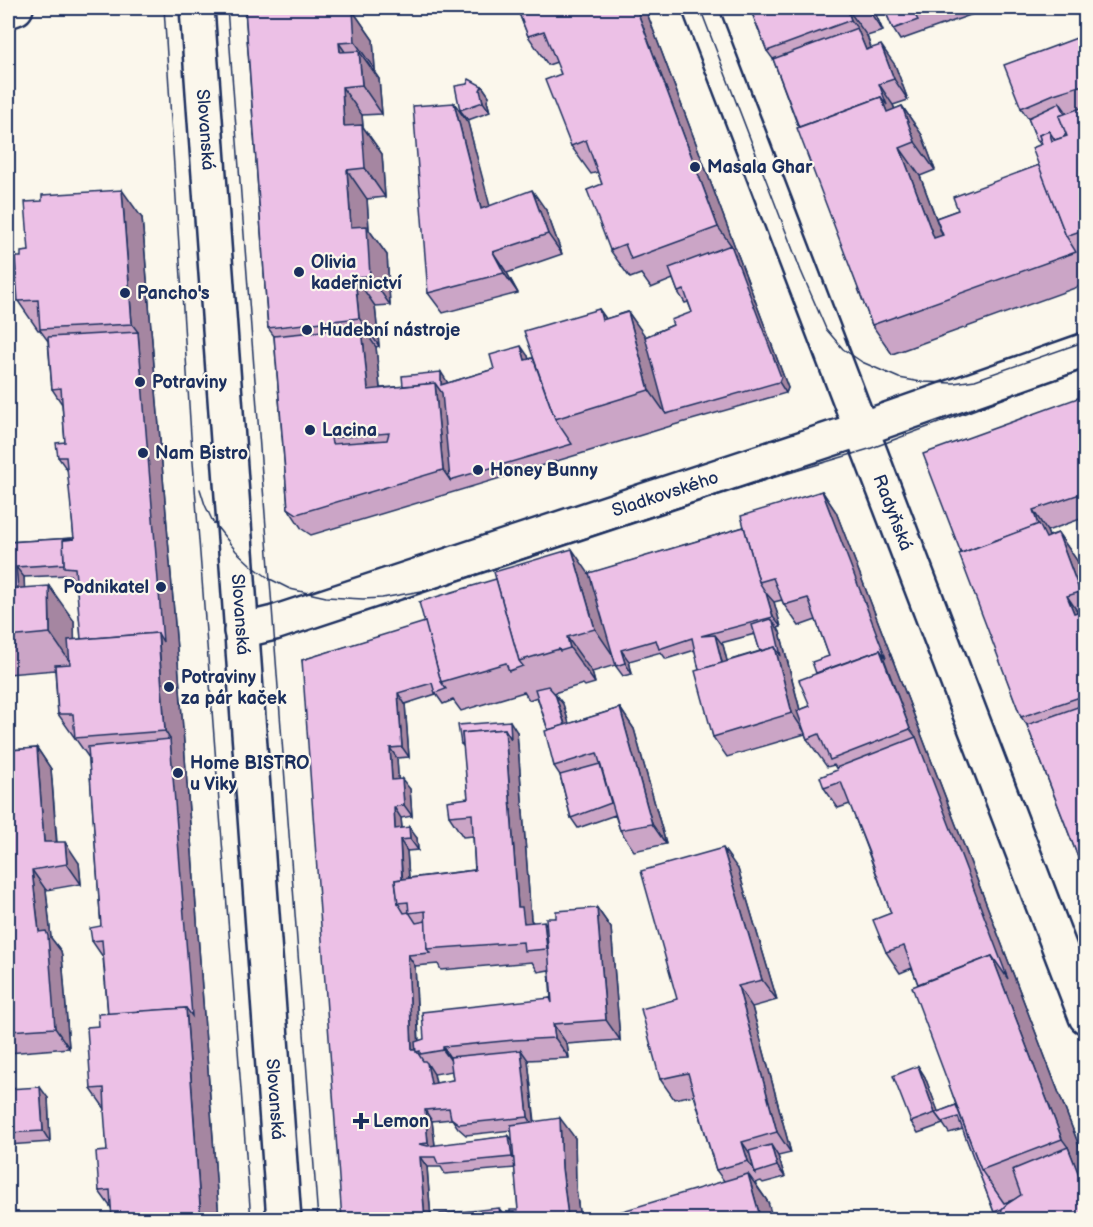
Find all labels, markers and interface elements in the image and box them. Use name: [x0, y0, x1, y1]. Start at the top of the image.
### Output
street label: Slovanská: [192, 88, 219, 171]
place label: Masala Ghar: [707, 157, 813, 178]
marker: Masala Ghar: [688, 160, 702, 174]
place label: Olivia kadeřnictví: [311, 252, 402, 294]
marker: Olivia kadeřnictví: [292, 265, 306, 279]
place label: Pancho's: [137, 283, 210, 304]
marker: Pancho's: [118, 286, 132, 300]
place label: Hudební nástroje: [319, 320, 460, 341]
marker: Hudební nástroje: [300, 323, 314, 337]
place label: Potraviny: [152, 372, 228, 393]
marker: Potraviny: [133, 375, 147, 389]
place label: Lacina: [322, 420, 377, 441]
marker: Lacina: [303, 423, 317, 437]
place label: Nam Bistro: [155, 443, 248, 464]
marker: Nam Bistro: [136, 446, 150, 460]
place label: Honey Bunny: [490, 460, 598, 481]
marker: Honey Bunny: [471, 463, 485, 477]
street label: Sladkovského: [609, 467, 721, 522]
street label: Radyňská: [868, 472, 917, 553]
street label: Slovanská: [227, 573, 253, 656]
place label: Podnikatel: [63, 577, 149, 598]
marker: Podnikatel: [154, 580, 168, 594]
place label: Potraviny za pár kaček: [181, 667, 287, 709]
marker: Potraviny za pár kaček: [162, 680, 176, 694]
place label: Home BISTRO u Viky: [190, 753, 309, 795]
marker: Home BISTRO u Viky: [171, 766, 185, 780]
street label: Slovanská: [261, 1058, 288, 1141]
place label: Lemon: [373, 1111, 429, 1132]
marker: Lemon: [354, 1114, 368, 1128]

